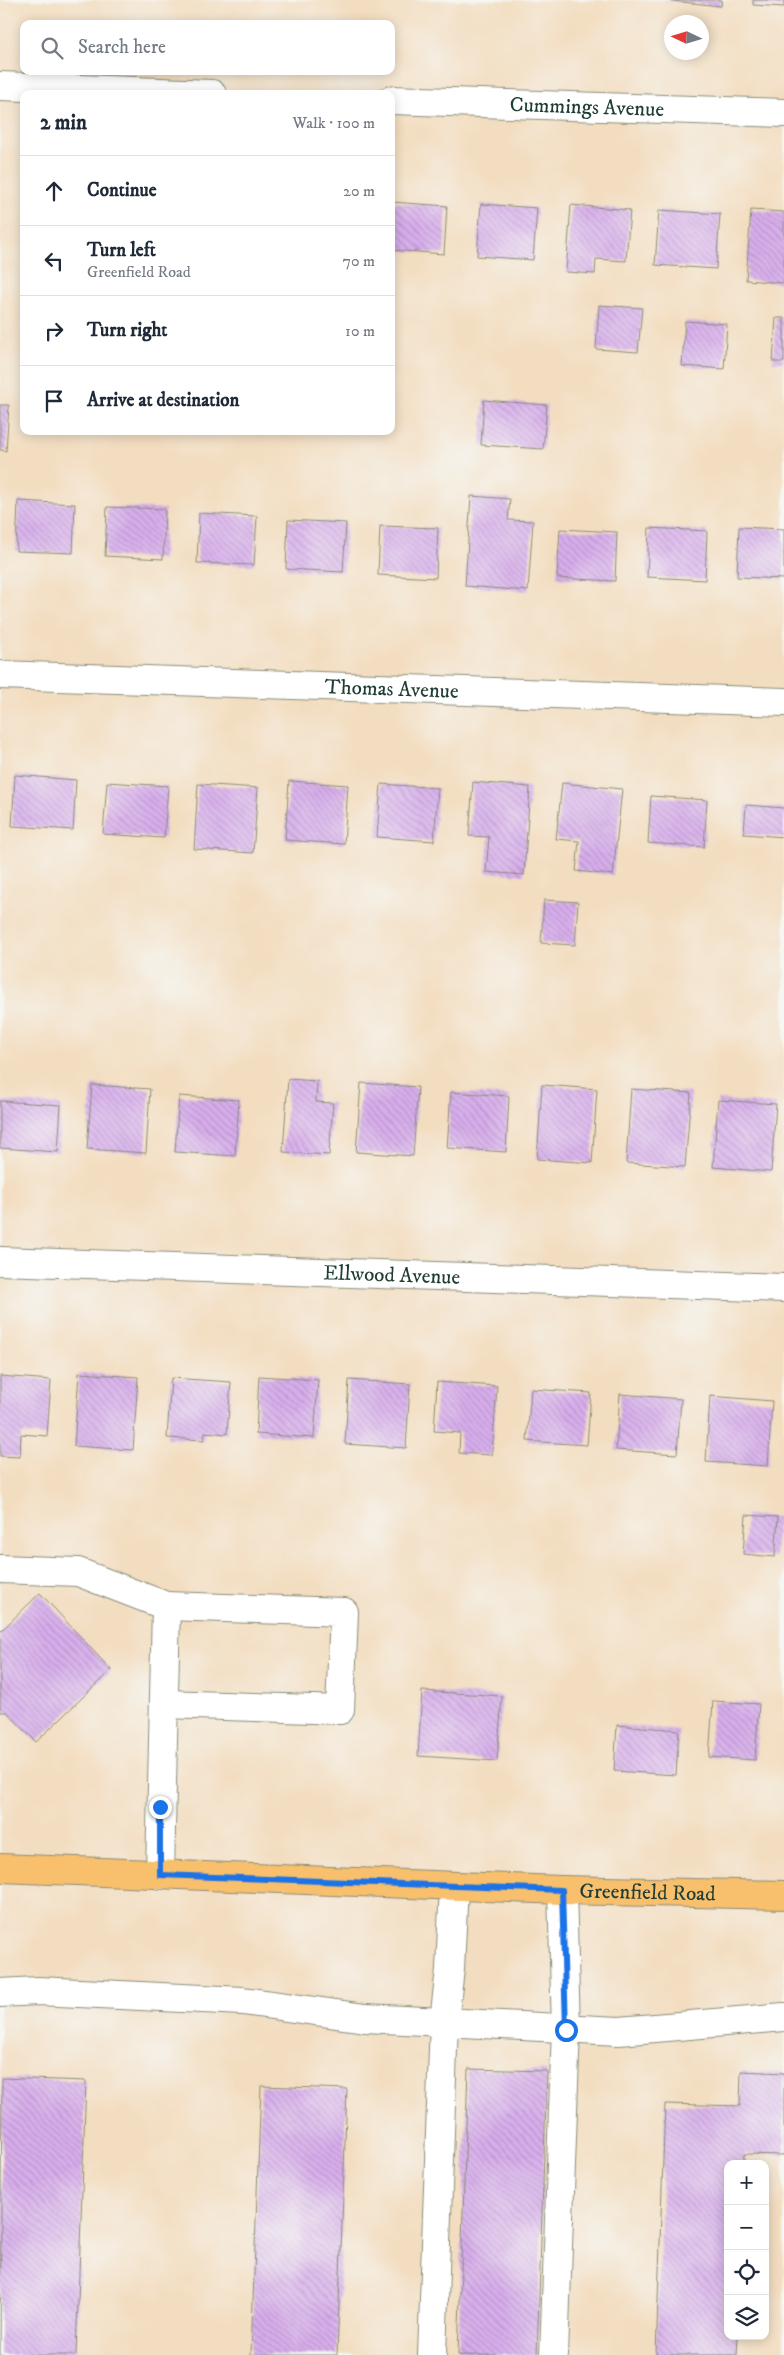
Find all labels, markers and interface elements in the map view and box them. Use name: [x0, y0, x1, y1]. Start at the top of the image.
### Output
north arrow: [664, 15, 709, 60]
search box: [20, 20, 395, 75]
icon: search: [38, 34, 66, 62]
text: Search here: [78, 36, 166, 59]
street label: Cummings Avenue: [509, 92, 665, 123]
text: 2 min: [40, 110, 87, 136]
text: Walk · 100 m: [293, 113, 375, 133]
icon: ahead: [40, 177, 68, 205]
text: Continue: [87, 179, 157, 202]
text: 20 m: [343, 181, 375, 201]
text: Turn left: [87, 239, 156, 262]
icon: left: [40, 247, 68, 275]
text: 70 m: [343, 251, 375, 271]
text: Greenfield Road: [87, 262, 191, 282]
icon: right: [40, 317, 68, 345]
text: Turn right: [87, 319, 167, 342]
text: 10 m: [345, 321, 375, 341]
icon: arrive: [40, 387, 68, 415]
text: Arrive at destination: [87, 389, 239, 412]
street label: Thomas Avenue: [324, 674, 459, 705]
street label: Ellwood Avenue: [323, 1260, 461, 1291]
route end: [149, 1796, 172, 1819]
street label: Greenfield Road: [579, 1878, 716, 1907]
route start: [555, 2019, 578, 2042]
map controls: [724, 2160, 769, 2340]
button: +: [724, 2160, 769, 2205]
button: −: [724, 2205, 769, 2250]
button: locate: [724, 2250, 769, 2295]
button: layers: [724, 2295, 769, 2340]

